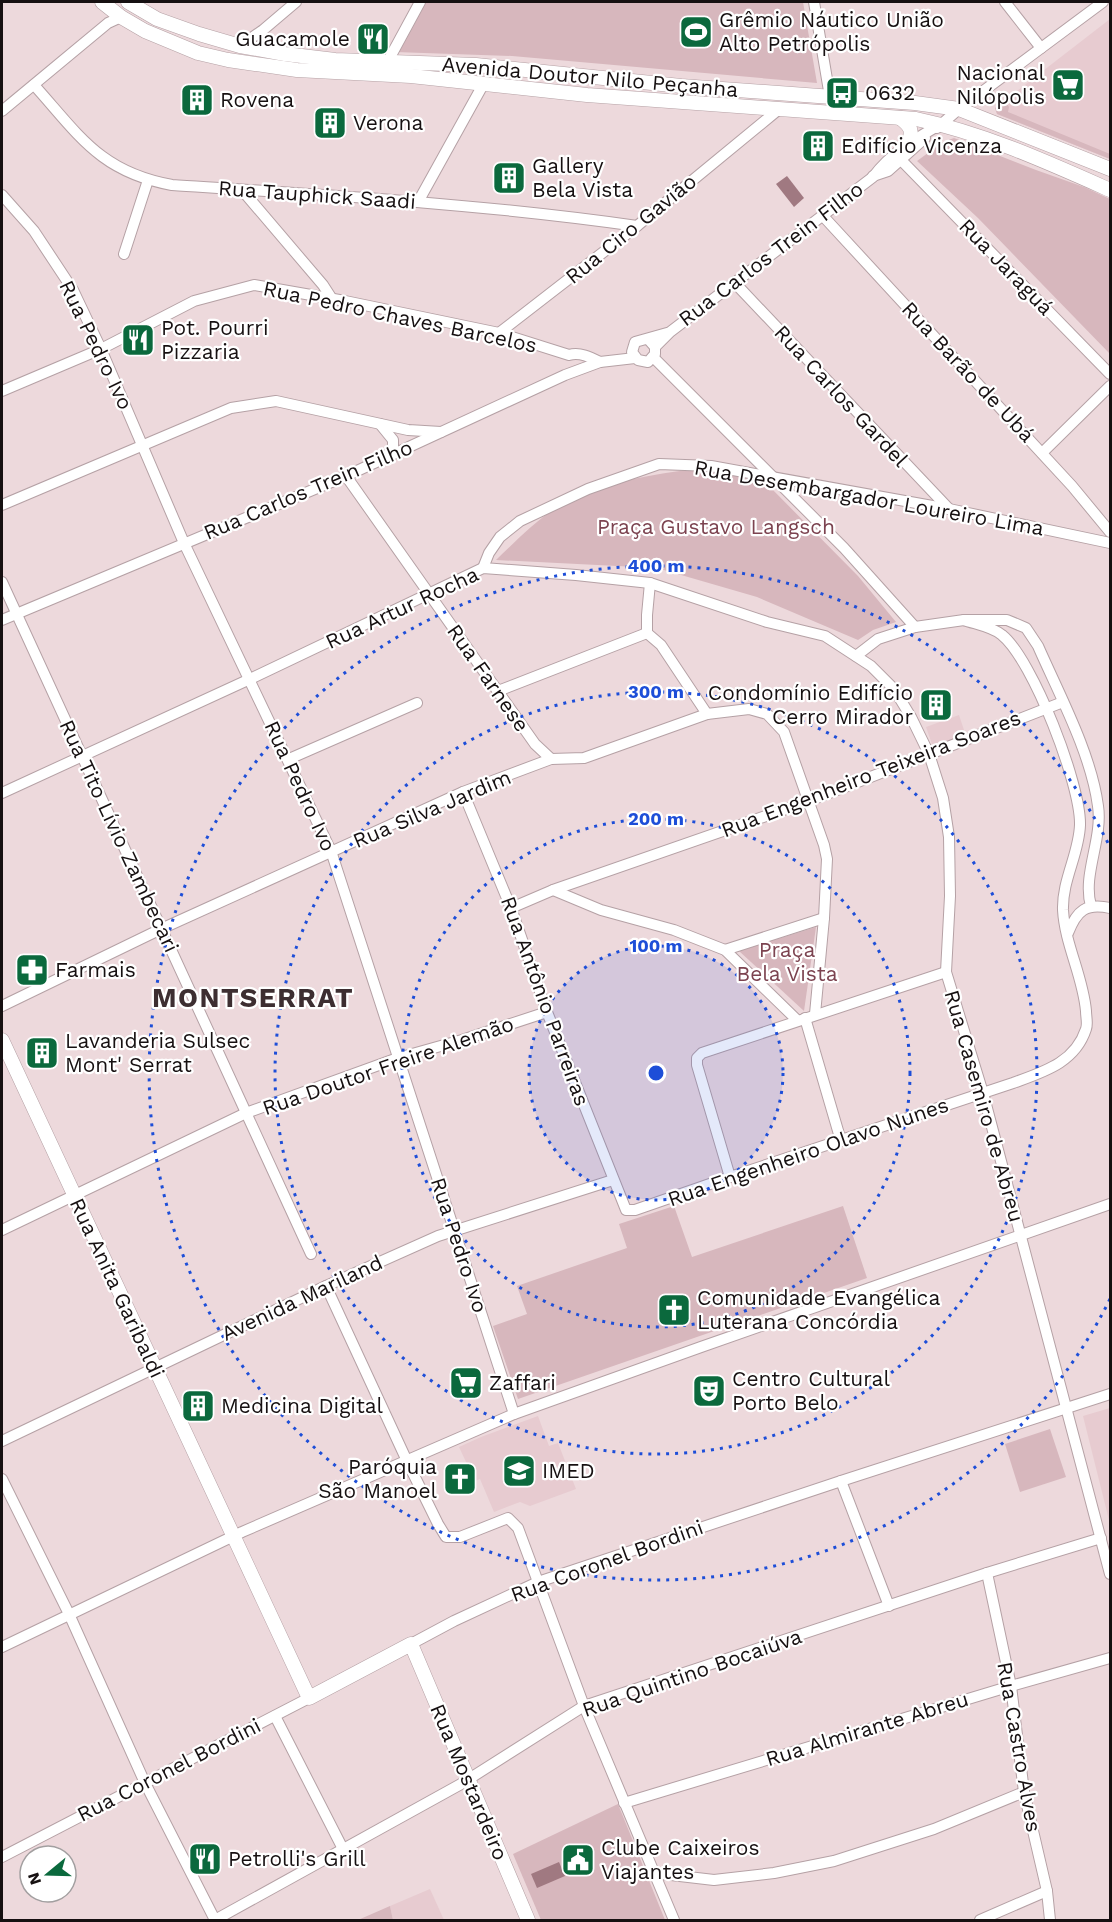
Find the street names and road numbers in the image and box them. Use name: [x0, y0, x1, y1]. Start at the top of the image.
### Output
street label: Avenida Doutor Nilo Peçanha: [441, 51, 739, 102]
street label: Rua Ciro Gavião: [560, 168, 701, 289]
street label: Rua Tauphick Saadi: [217, 175, 417, 214]
street label: Rua Carlos Trein Filho: [674, 176, 868, 331]
street label: Rua Jaraguá: [954, 213, 1059, 320]
street label: Rua Pedro Chaves Barcelos: [261, 275, 539, 358]
street label: Rua Pedro Ivo: [54, 276, 139, 414]
street label: Rua Barão de Ubá: [897, 296, 1040, 447]
street label: Rua Carlos Gardel: [769, 320, 914, 472]
street label: Rua Carlos Trein Filho: [200, 434, 416, 545]
street label: Rua Desembargador Loureiro Lima: [692, 454, 1046, 541]
street label: Rua Artur Rocha: [321, 561, 482, 654]
street label: Rua Farnese: [442, 619, 535, 736]
street label: Rua Engenheiro Teixeira Soares: [718, 705, 1024, 842]
street label: Rua Tito Lívio Zambecari: [54, 715, 184, 956]
street label: Rua Pedro Ivo: [259, 717, 342, 855]
street label: Rua Silva Jardim: [349, 764, 515, 853]
street label: Rua Antônio Parreiras: [496, 893, 595, 1109]
street label: Rua Casemiro de Abreu: [939, 987, 1030, 1225]
street label: Rua Doutor Freire Alemão: [259, 1011, 517, 1120]
street label: Rua Engenheiro Olavo Nunes: [664, 1092, 952, 1211]
street label: Rua Pedro Ivo: [426, 1174, 493, 1316]
street label: Rua Anita Garibaldi: [65, 1194, 170, 1382]
street label: Avenida Mariland: [217, 1249, 386, 1346]
street label: Rua Coronel Bordini: [507, 1514, 706, 1607]
street label: Rua Quintino Bocaiúva: [579, 1623, 805, 1722]
street label: Rua Castro Alves: [992, 1660, 1047, 1834]
street label: Rua Almirante Abreu: [762, 1686, 971, 1771]
street label: Rua Mostardeiro: [425, 1700, 514, 1864]
street label: Rua Coronel Bordini: [73, 1712, 265, 1827]

